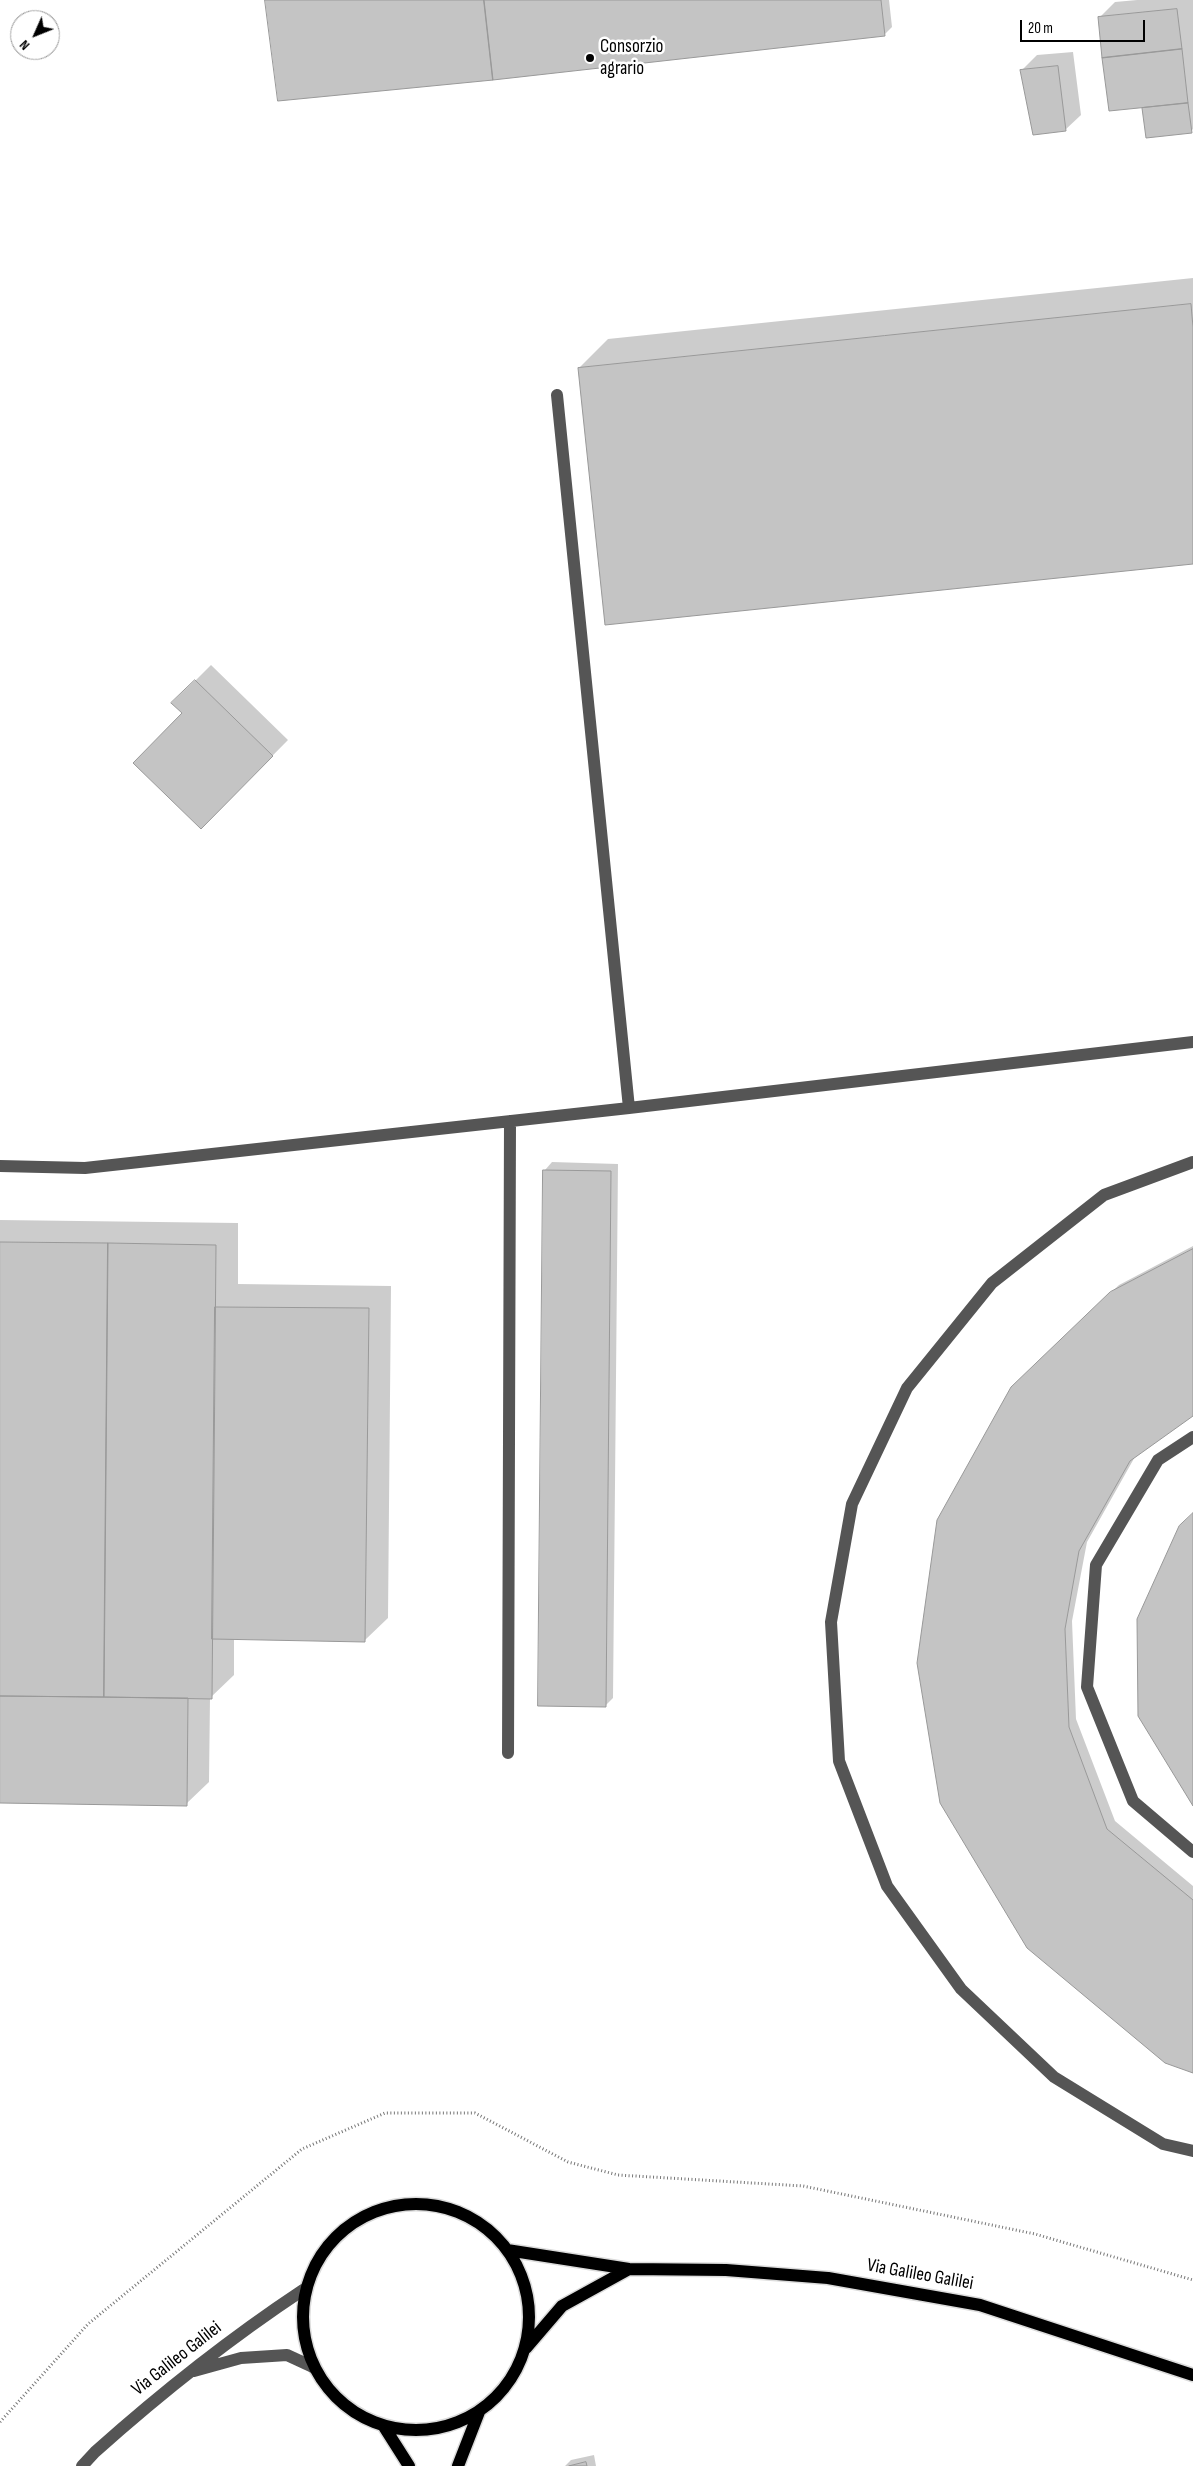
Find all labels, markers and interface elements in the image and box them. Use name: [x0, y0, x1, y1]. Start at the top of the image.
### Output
north arrow: [10, 10, 60, 60]
scale bar: [1023, 10, 1148, 42]
text: 20 m: [1028, 19, 1053, 38]
text: N: [16, 36, 33, 54]
place label: Consorzio agrario: [600, 36, 663, 80]
marker: Consorzio agrario: [584, 52, 596, 64]
street label: Via Galileo Galilei: [865, 2254, 975, 2296]
street label: Via Galileo Galilei: [128, 2317, 226, 2401]

